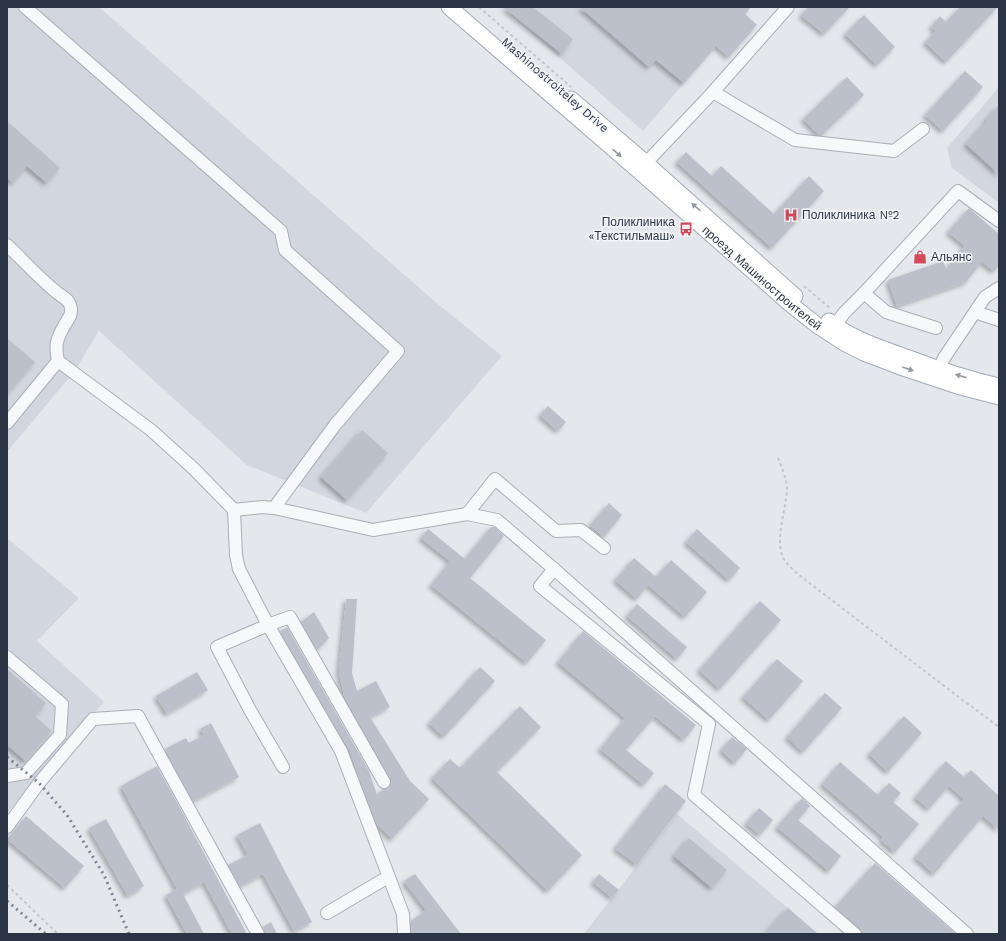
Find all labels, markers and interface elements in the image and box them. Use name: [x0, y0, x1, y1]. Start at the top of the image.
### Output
street label: Mashinostroiteley Drive: [499, 35, 611, 135]
one-way arrow: [612, 148, 622, 157]
one-way arrow: [691, 203, 701, 212]
hospital icon: Поликлиника №2: [783, 207, 799, 223]
place label: Поликлиника №2: [802, 208, 900, 222]
place label: Поликлиника «Текстильмаш»: [588, 215, 675, 243]
bus stop icon: Поликлиника «Текстильмаш»: [678, 221, 694, 237]
street label: проезд Машиностроителей: [699, 223, 824, 333]
shop icon: Альянс: [912, 249, 928, 265]
place label: Альянс: [931, 250, 971, 264]
one-way arrow: [902, 367, 914, 373]
one-way arrow: [955, 373, 967, 379]

